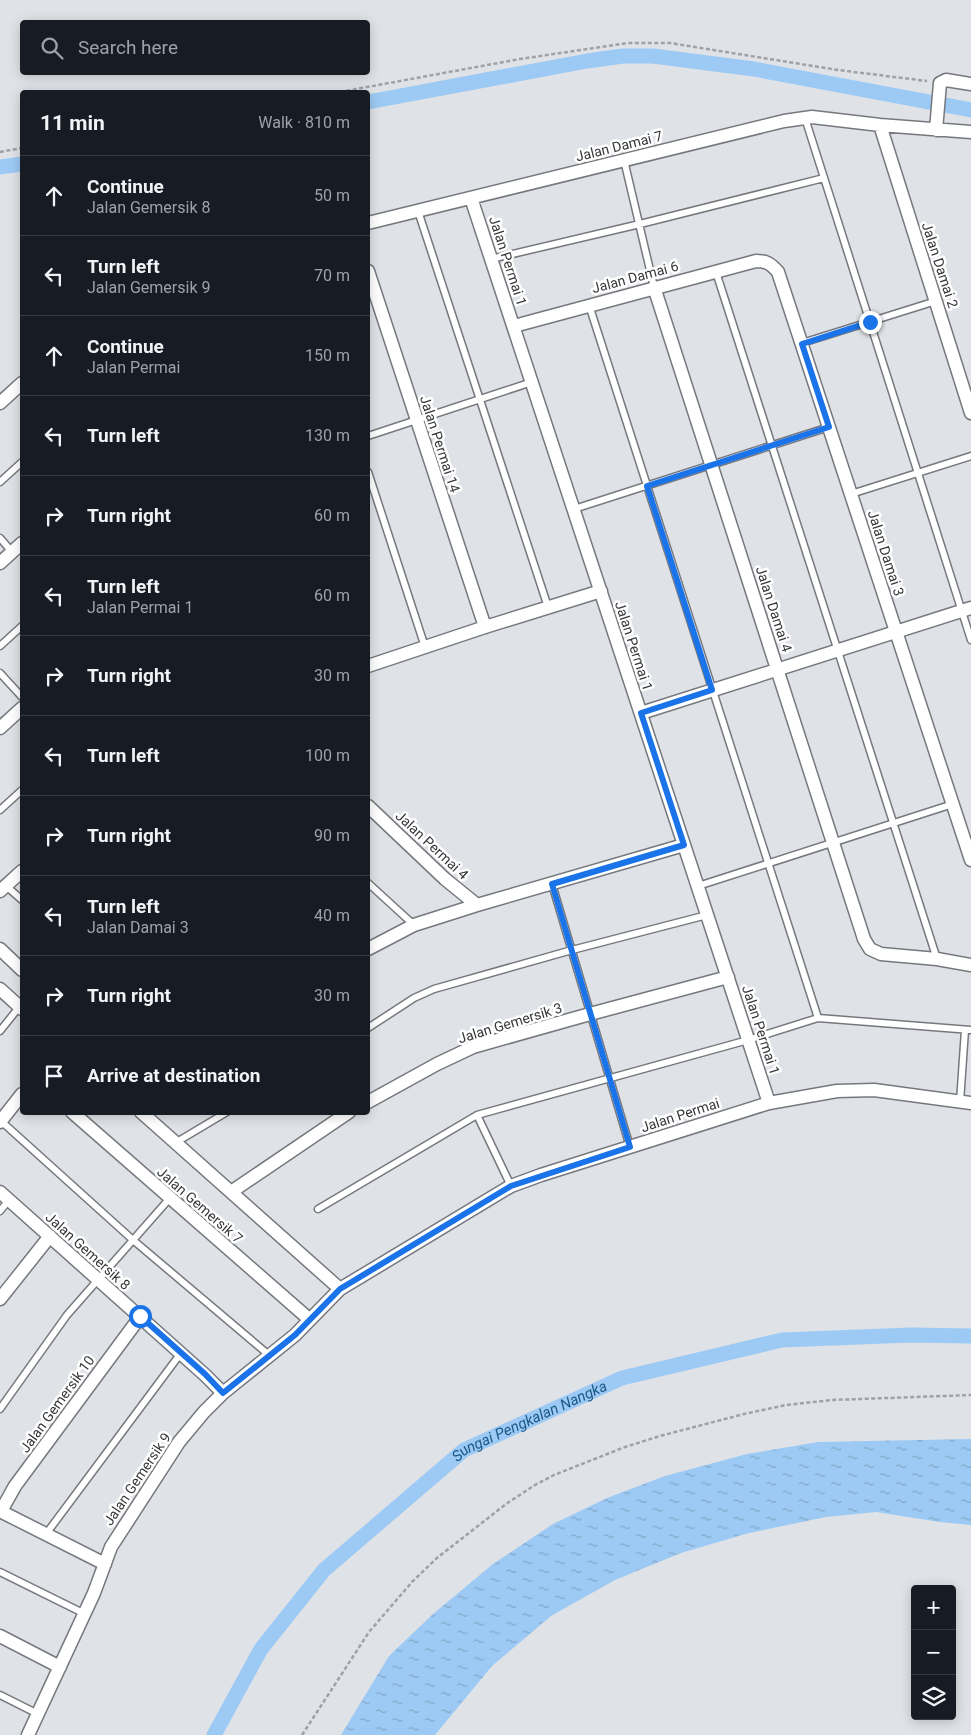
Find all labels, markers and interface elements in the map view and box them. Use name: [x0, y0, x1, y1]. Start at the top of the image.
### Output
search box: [20, 20, 370, 75]
icon: search: [38, 34, 66, 62]
text: Search here: [78, 36, 178, 59]
text: 11 min: [40, 111, 105, 135]
text: Walk · 810 m: [258, 113, 350, 132]
street label: Jalan Damai 7: [574, 127, 664, 165]
text: Continue: [87, 175, 164, 198]
icon: ahead: [40, 182, 68, 210]
text: 50 m: [314, 186, 350, 205]
text: Jalan Gemersik 8: [87, 198, 210, 217]
street label: Jalan Permai 1: [486, 214, 530, 308]
street label: Jalan Damai 2: [919, 220, 961, 310]
text: Turn left: [87, 255, 160, 278]
street label: Jalan Damai 6: [590, 258, 680, 296]
icon: left: [40, 262, 68, 290]
text: 70 m: [314, 266, 350, 285]
text: Jalan Gemersik 9: [87, 278, 210, 297]
route end: [859, 311, 882, 334]
text: Continue: [87, 335, 164, 358]
icon: ahead: [40, 342, 68, 370]
text: 150 m: [305, 346, 350, 365]
text: Jalan Permai: [87, 358, 180, 377]
street label: Jalan Permai 14: [417, 394, 463, 495]
icon: left: [40, 422, 68, 450]
text: Turn left: [87, 424, 160, 447]
text: 130 m: [305, 426, 350, 445]
icon: right: [40, 502, 68, 530]
text: Turn right: [87, 504, 171, 527]
text: 60 m: [314, 506, 350, 525]
street label: Jalan Damai 3: [865, 508, 907, 598]
street label: Jalan Damai 4: [753, 564, 795, 654]
text: Turn left: [87, 575, 160, 598]
icon: left: [40, 582, 68, 610]
text: 60 m: [314, 586, 350, 605]
text: Jalan Permai 1: [87, 598, 193, 617]
street label: Jalan Permai 1: [612, 599, 656, 693]
icon: right: [40, 662, 68, 690]
text: Turn right: [87, 664, 171, 687]
text: 30 m: [314, 666, 350, 685]
icon: left: [40, 742, 68, 770]
text: Turn left: [87, 744, 160, 767]
text: 100 m: [305, 746, 350, 765]
street label: Jalan Permai 4: [392, 807, 472, 883]
icon: right: [40, 822, 68, 850]
text: Turn right: [87, 824, 171, 847]
text: 90 m: [314, 826, 350, 845]
text: Turn left: [87, 895, 160, 918]
icon: left: [40, 902, 68, 930]
text: 40 m: [314, 906, 350, 925]
text: Jalan Damai 3: [87, 918, 189, 937]
icon: right: [40, 982, 68, 1010]
street label: Jalan Permai 1: [739, 983, 783, 1077]
text: Turn right: [87, 984, 171, 1007]
text: 30 m: [314, 986, 350, 1005]
street label: Jalan Gemersik 3: [456, 1000, 564, 1046]
icon: arrive: [40, 1062, 68, 1090]
text: Arrive at destination: [87, 1064, 260, 1087]
street label: Jalan Permai: [639, 1095, 721, 1135]
street label: Jalan Gemersik 7: [154, 1164, 246, 1247]
street label: Jalan Gemersik 8: [42, 1209, 134, 1293]
route start: [129, 1305, 152, 1328]
street label: Jalan Gemersik 10: [16, 1352, 98, 1456]
water label: Sungai Pengkalan Nangka: [448, 1377, 610, 1465]
street label: Jalan Gemersik 9: [100, 1430, 174, 1528]
map controls: [911, 1585, 956, 1720]
button: +: [911, 1585, 956, 1630]
button: −: [911, 1630, 956, 1675]
button: layers: [911, 1675, 956, 1720]

